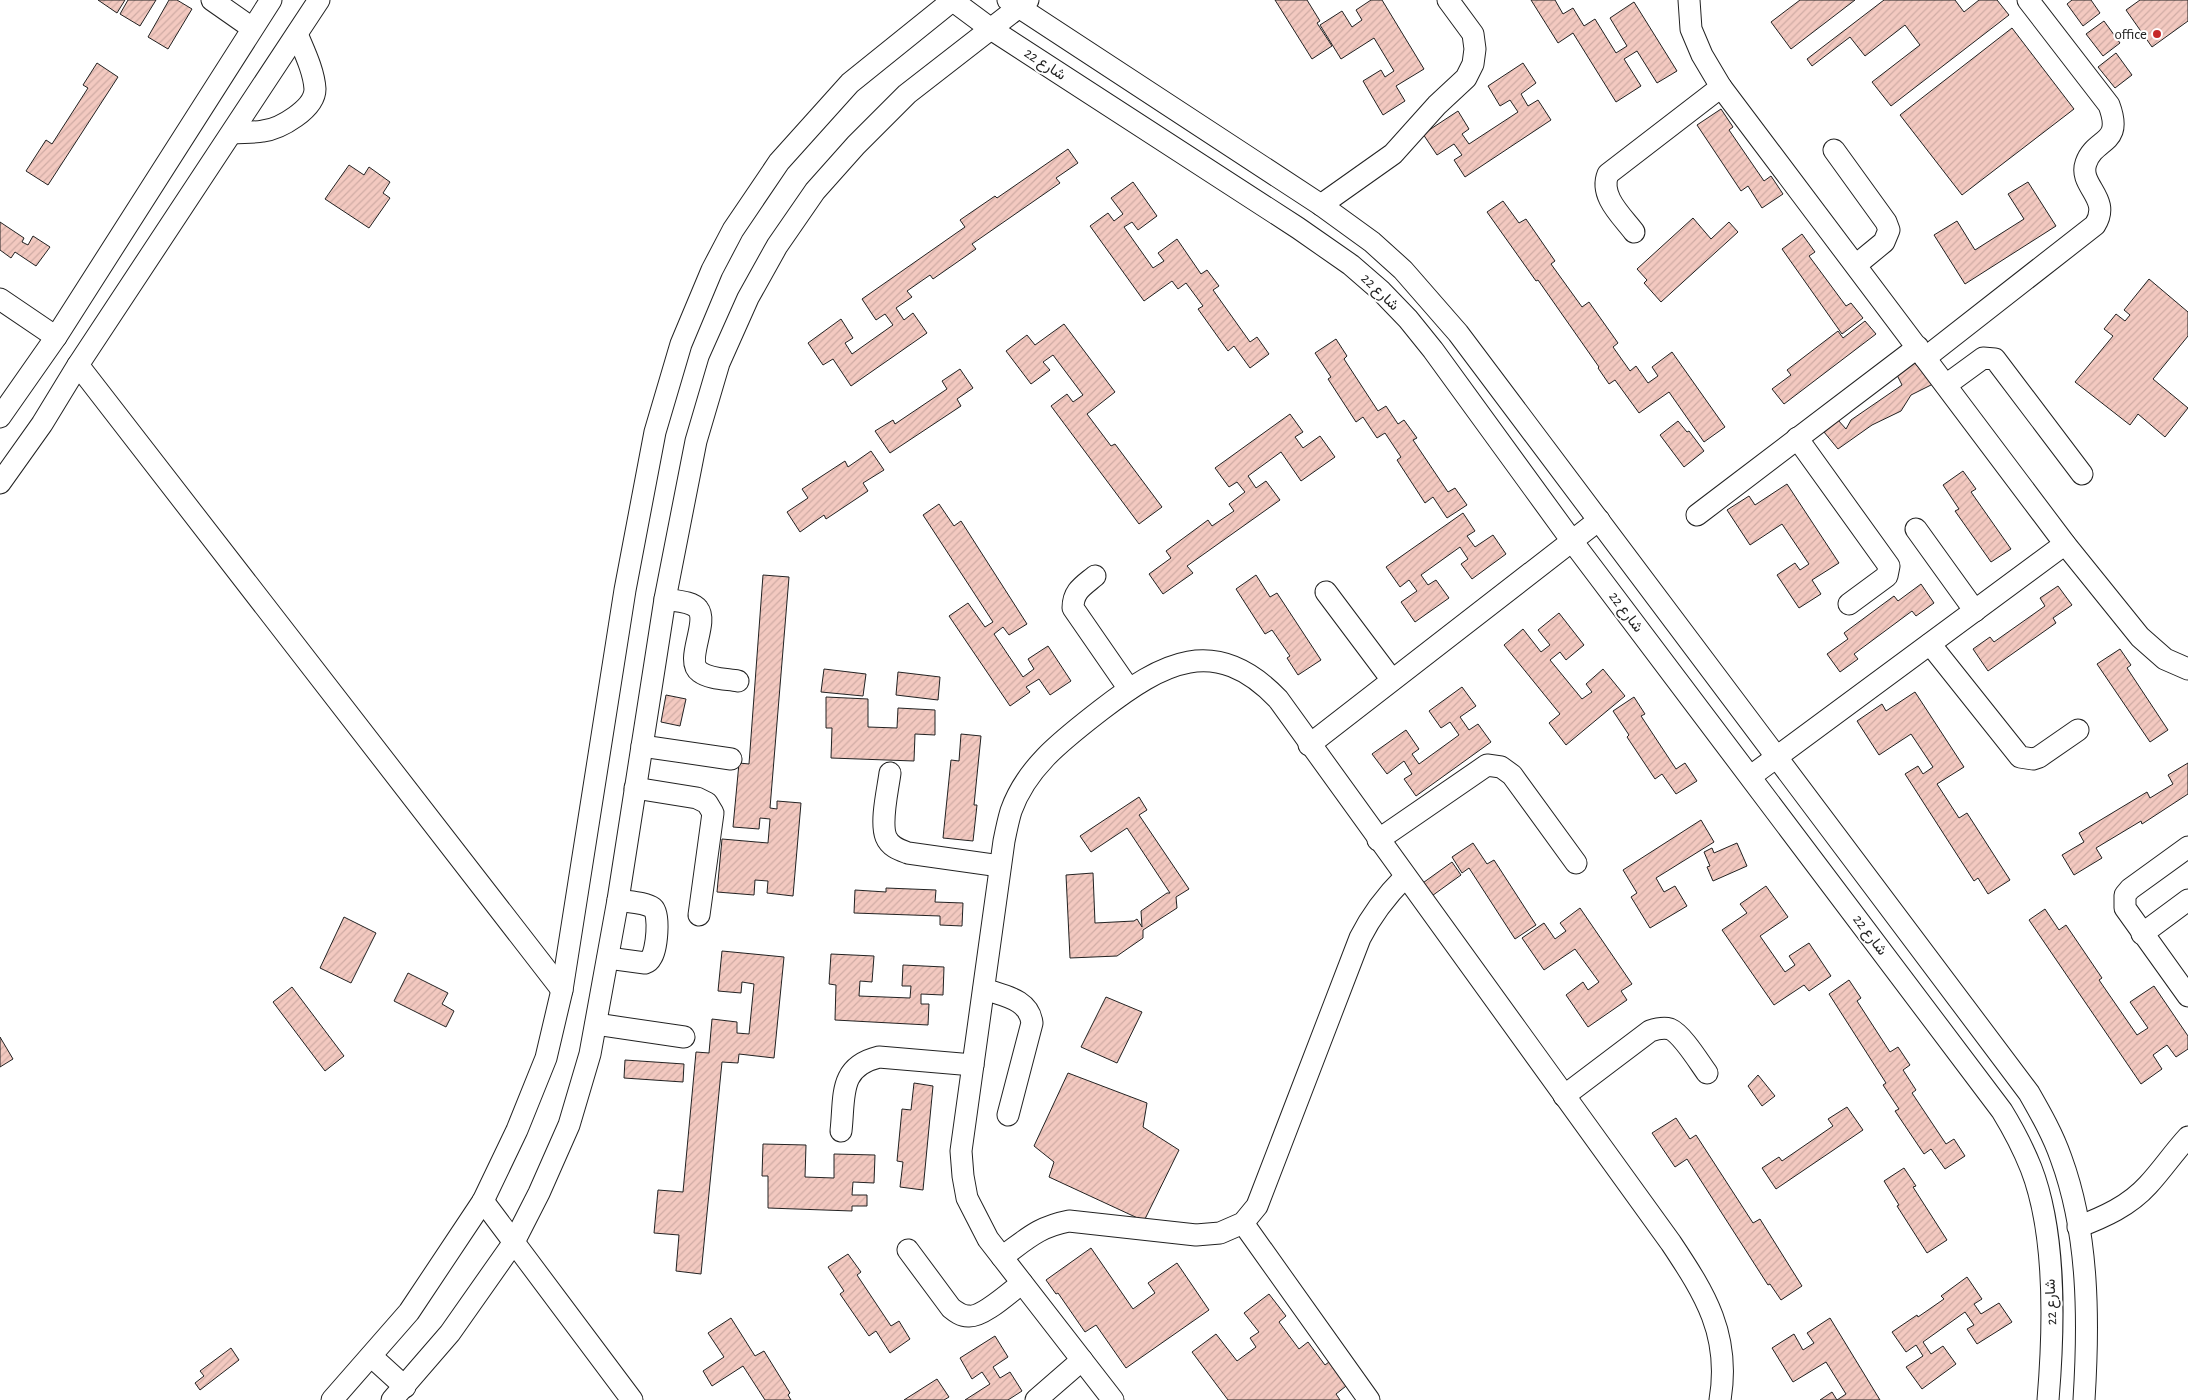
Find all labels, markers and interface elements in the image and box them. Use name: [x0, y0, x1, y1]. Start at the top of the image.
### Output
place label: office: [2114, 27, 2147, 42]
marker: office: [2151, 28, 2163, 40]
street label: شارع 22: [1020, 45, 1069, 86]
street label: شارع 22: [1356, 271, 1402, 316]
street label: شارع 22: [1604, 589, 1646, 637]
street label: شارع 22: [1848, 912, 1890, 960]
street label: شارع 22: [2043, 1278, 2062, 1325]

